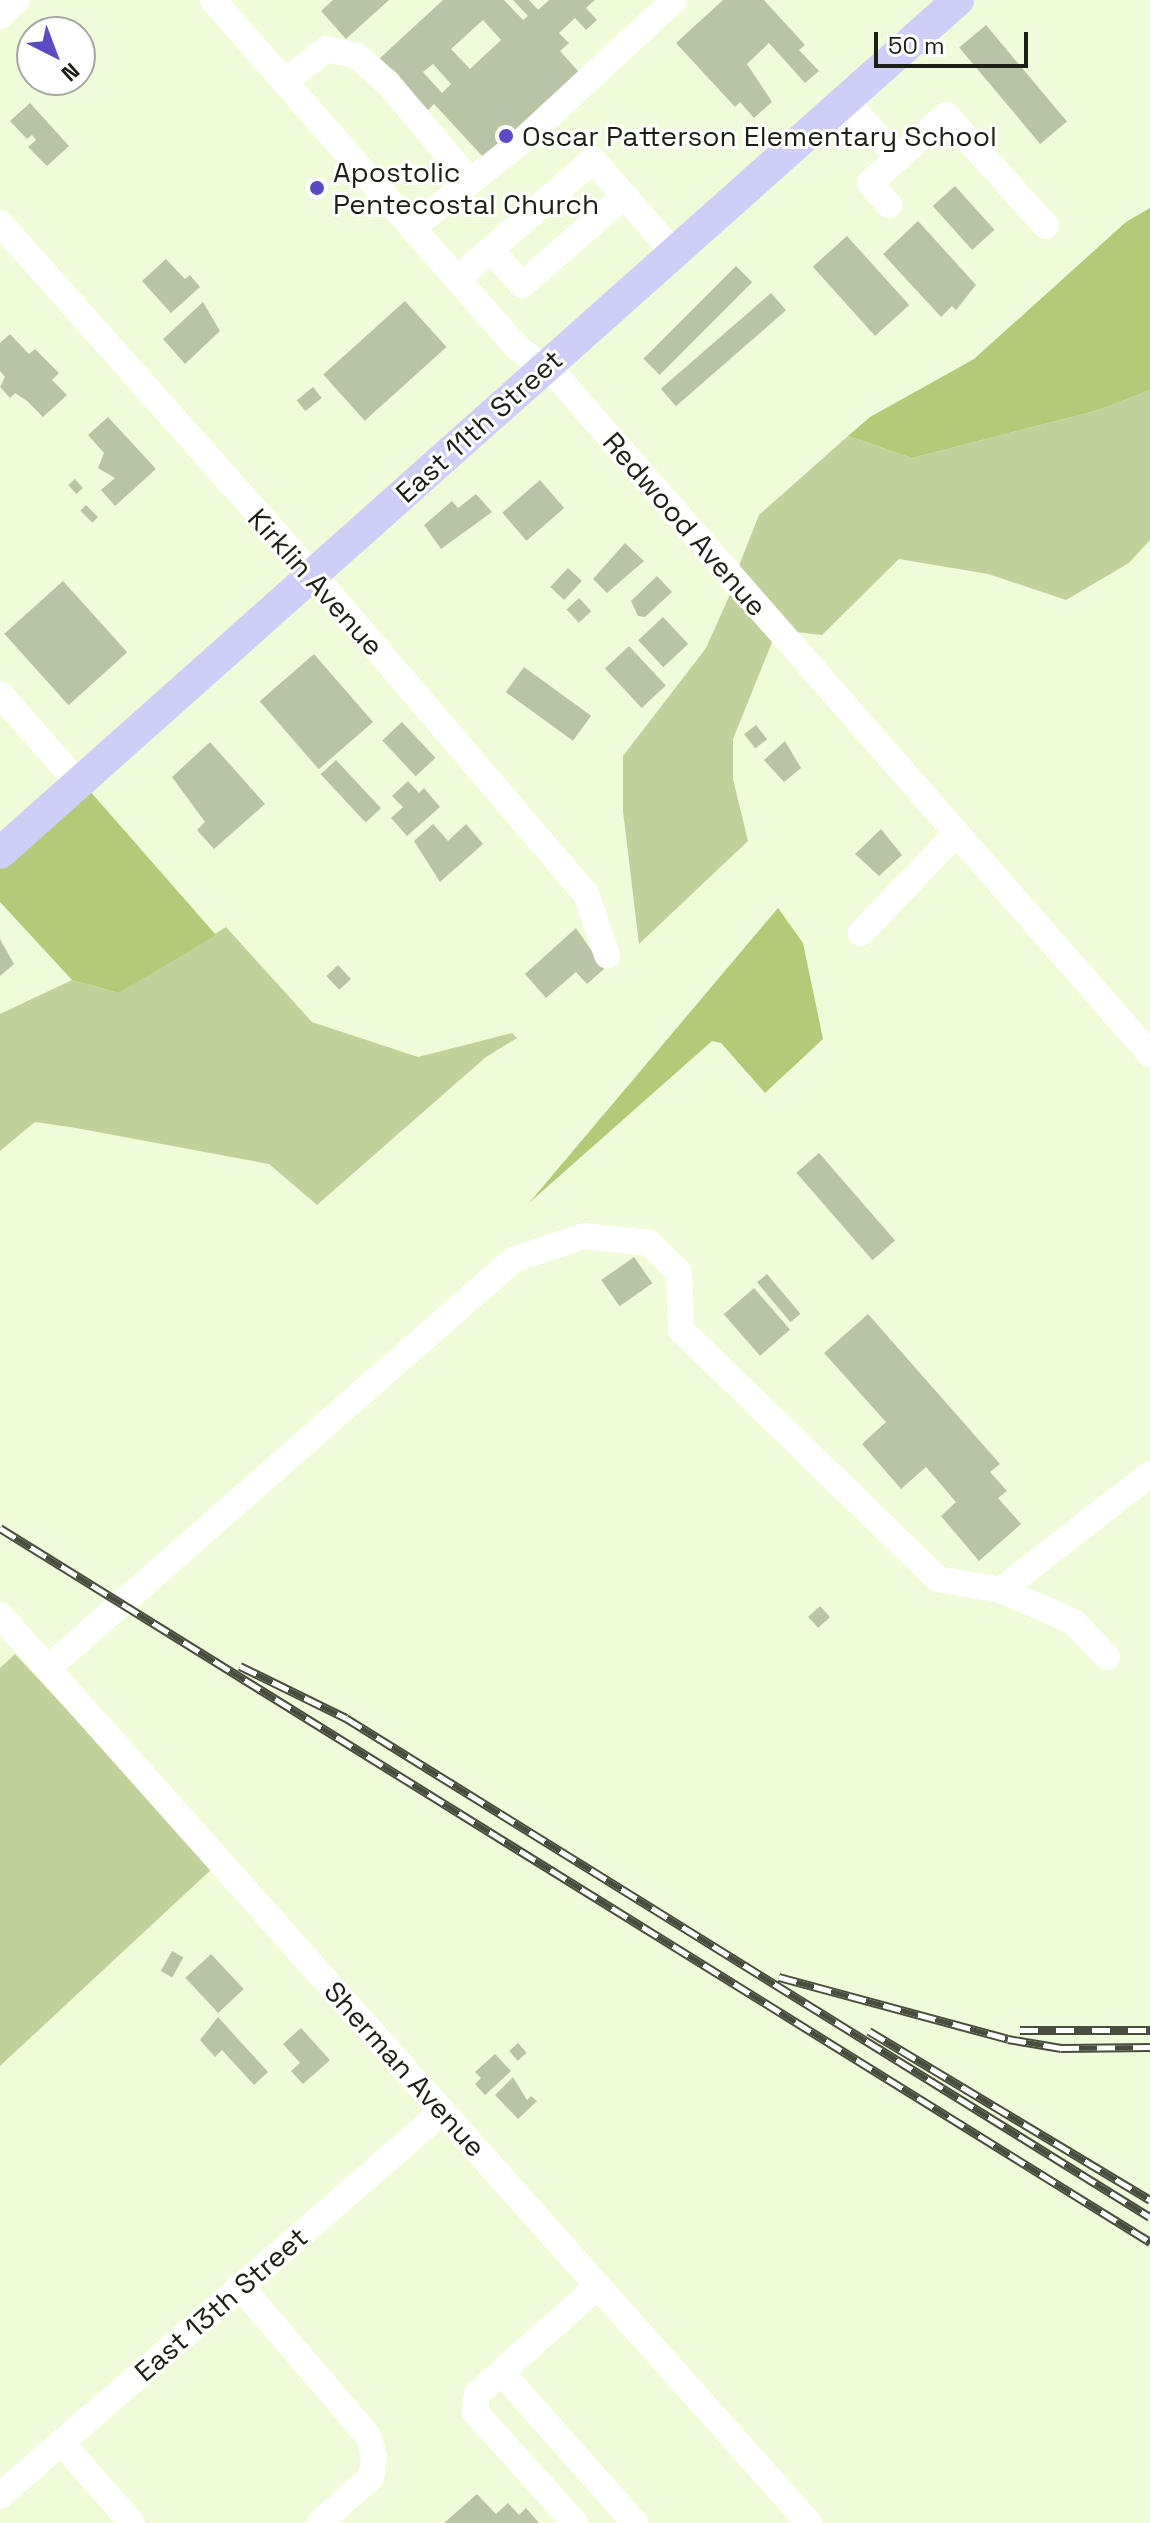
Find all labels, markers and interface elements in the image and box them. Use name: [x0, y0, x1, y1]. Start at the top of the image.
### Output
north arrow: [16, 16, 96, 96]
scale bar: [878, 16, 1032, 66]
text: 50 m: [888, 30, 945, 61]
text: N: [56, 57, 86, 88]
place label: Oscar Patterson Elementary School: [522, 119, 997, 153]
marker: Oscar Patterson Elementary School: [497, 127, 515, 145]
place label: Apostolic Pentecostal Church: [333, 155, 599, 221]
marker: Apostolic Pentecostal Church: [308, 179, 326, 197]
street label: East 11th Street: [389, 342, 569, 510]
street label: Redwood Avenue: [596, 425, 774, 623]
street label: Kirklin Avenue: [241, 501, 391, 663]
street label: Sherman Avenue: [317, 1974, 493, 2164]
street label: East 13th Street: [128, 2220, 314, 2388]

